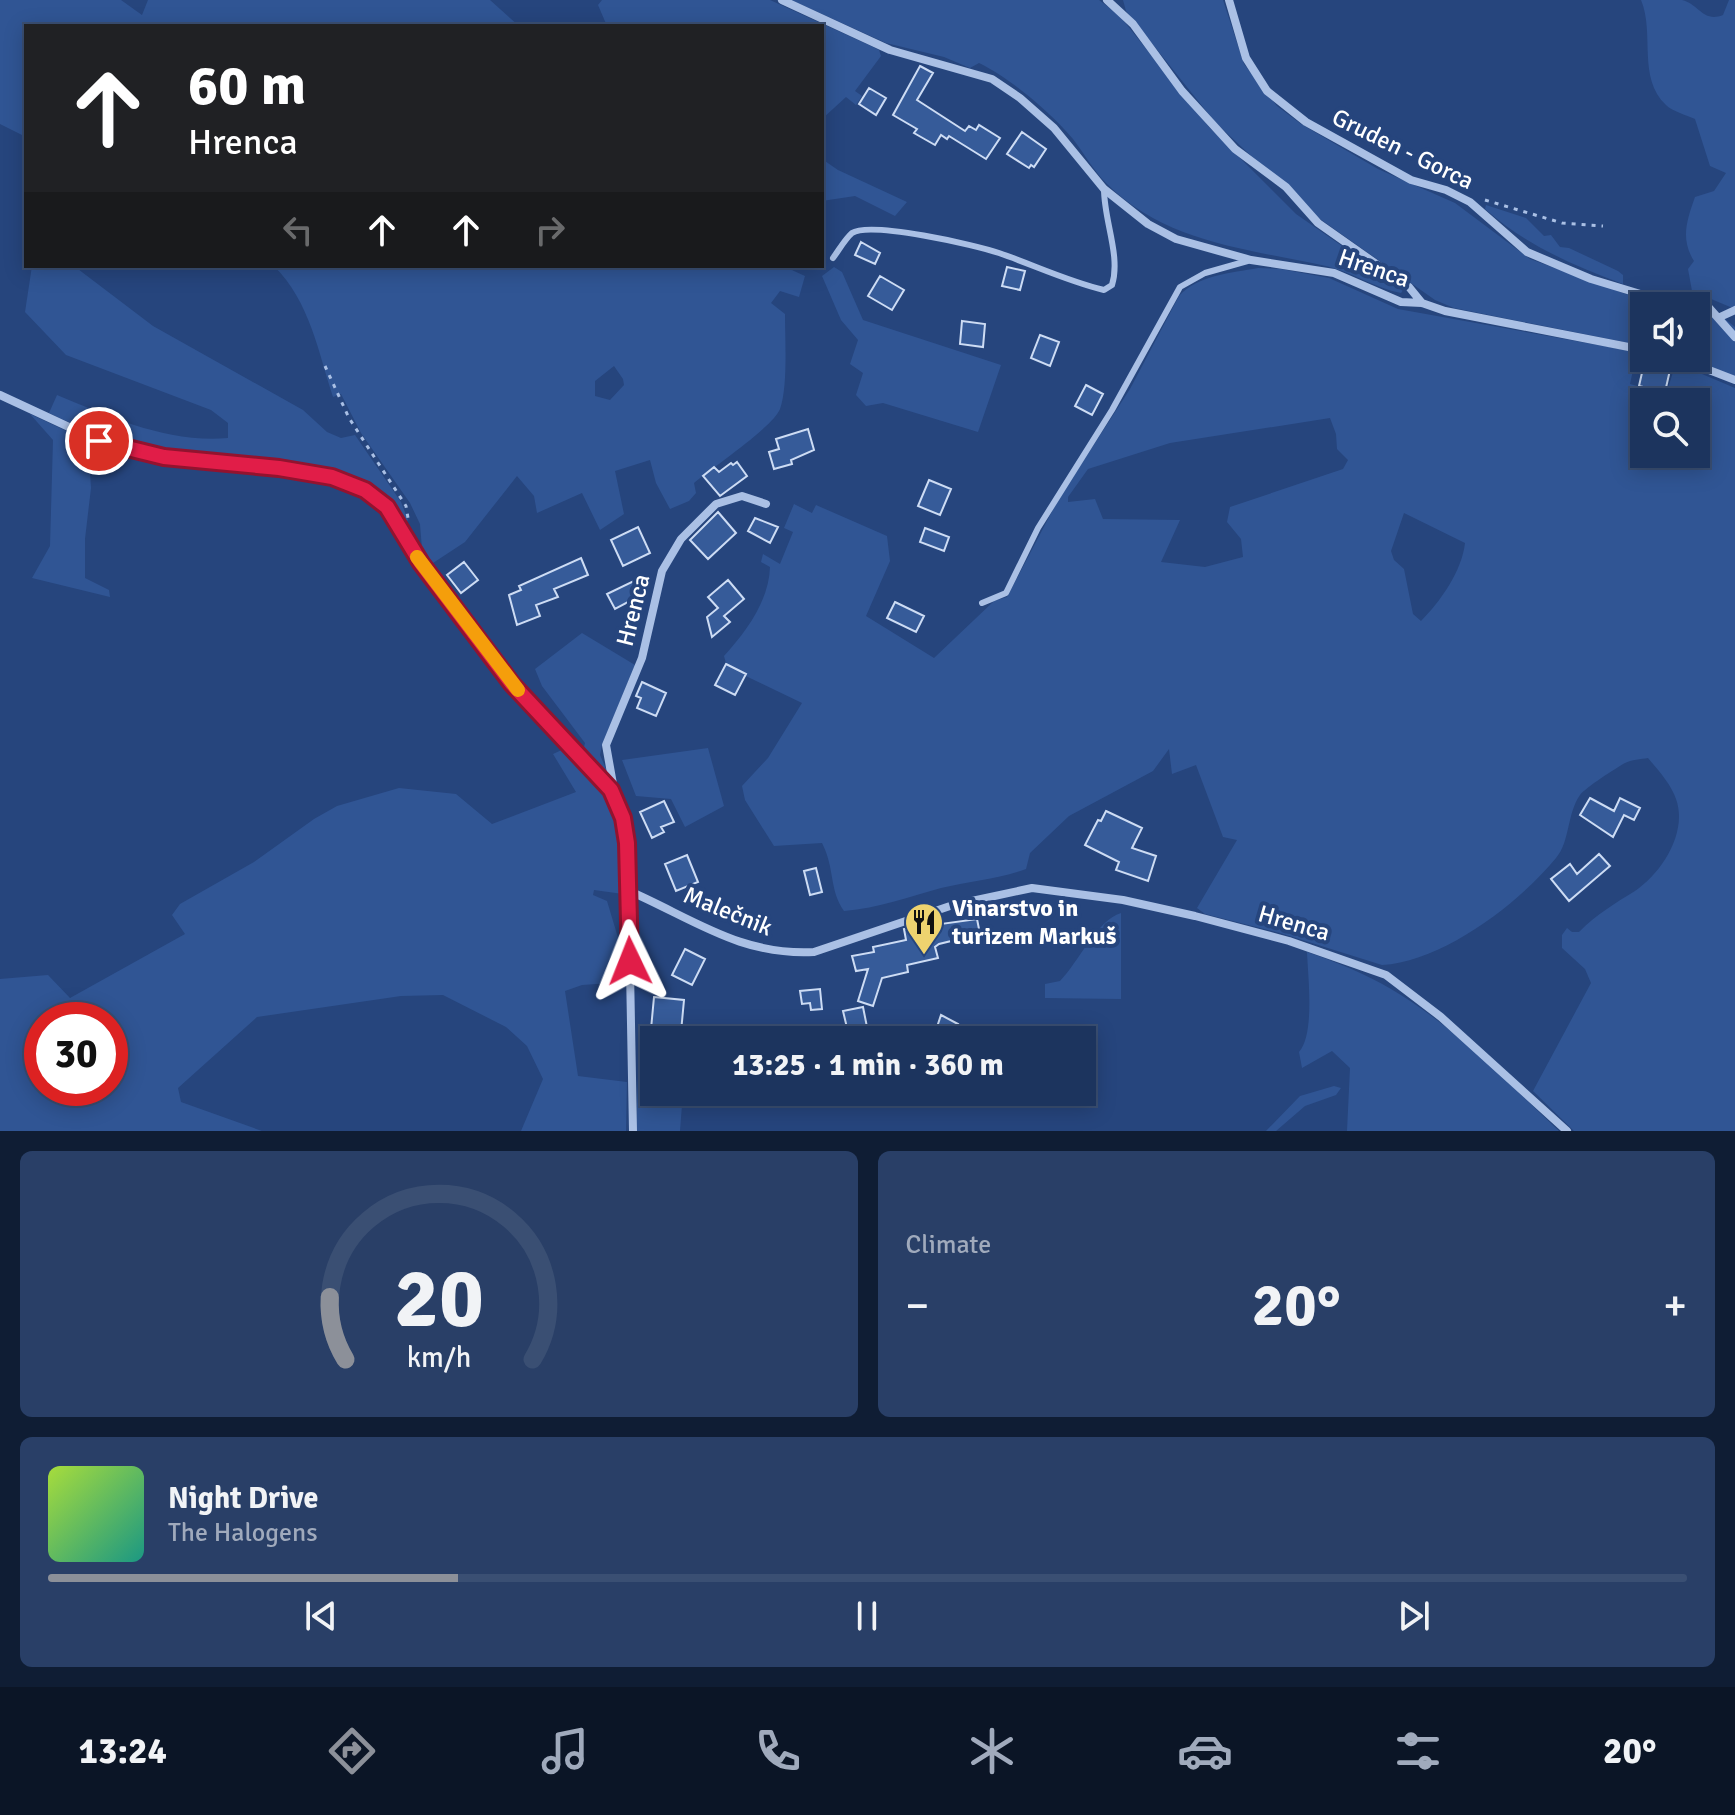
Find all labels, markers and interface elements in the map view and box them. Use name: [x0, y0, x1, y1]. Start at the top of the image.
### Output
text: 60 m: [188, 51, 306, 120]
icon: ahead: [56, 56, 160, 160]
street label: Gruden - Gorca: [1327, 102, 1479, 196]
text: Hrenca: [188, 120, 298, 165]
icon: left: [276, 208, 320, 252]
icon: ahead: [360, 208, 404, 252]
icon: ahead: [444, 208, 488, 252]
icon: right: [528, 208, 572, 252]
street label: Hrenca: [1335, 242, 1413, 294]
map controls: [1630, 292, 1710, 468]
button: sound: [1630, 292, 1710, 372]
button: search: [1630, 388, 1710, 468]
pin: [65, 407, 133, 475]
icon: arrive: [77, 419, 121, 463]
street label: Hrenca: [610, 571, 656, 649]
street label: Malečnik: [679, 880, 777, 942]
place label: Vinarstvo in turizem Markuš: [951, 893, 1117, 951]
street label: Hrenca: [1255, 898, 1333, 948]
restaurant icon: Vinarstvo in turizem Markuš: [903, 901, 945, 956]
position arrow: [588, 919, 672, 1003]
speed limit sign: 30: [24, 1002, 128, 1106]
text: 13:25 · 1 min · 360 m: [732, 1047, 1004, 1084]
text: Climate: [906, 1229, 991, 1261]
text: 20: [394, 1248, 484, 1350]
text: 20°: [1252, 1269, 1341, 1343]
text: −: [906, 1279, 929, 1333]
text: +: [1663, 1279, 1687, 1333]
text: km/h: [406, 1340, 471, 1375]
text: Night Drive: [168, 1480, 318, 1517]
text: The Halogens: [168, 1517, 318, 1549]
icon: previous: [299, 1594, 343, 1638]
icon: pause: [845, 1594, 889, 1638]
icon: next: [1392, 1594, 1436, 1638]
icon: directions: [324, 1723, 380, 1779]
icon: music: [537, 1723, 593, 1779]
icon: phone: [750, 1723, 806, 1779]
icon: climate: [964, 1723, 1020, 1779]
icon: car: [1177, 1723, 1233, 1779]
icon: filters: [1390, 1723, 1446, 1779]
text: 13:24: [79, 1729, 167, 1774]
text: 20°: [1603, 1729, 1656, 1774]

